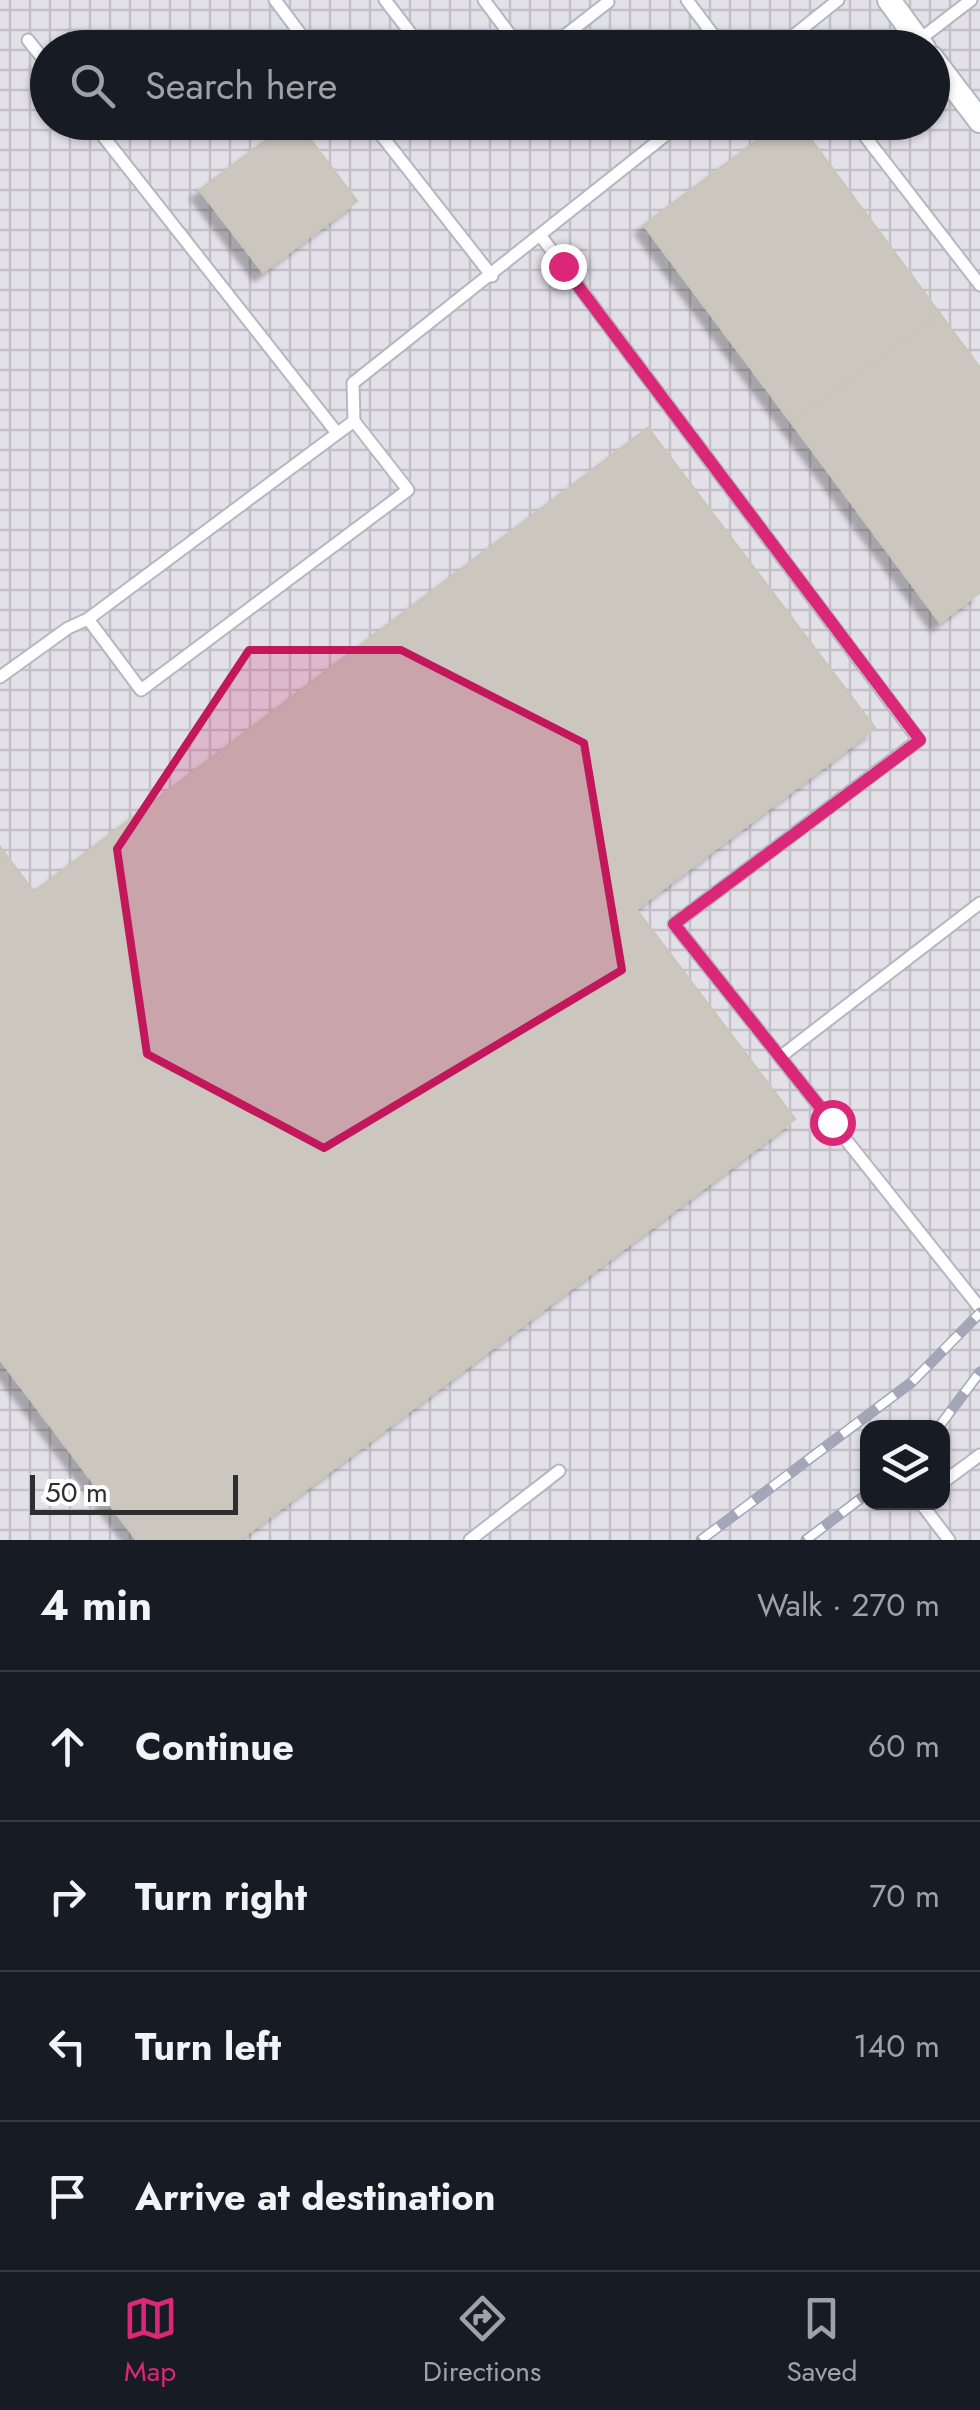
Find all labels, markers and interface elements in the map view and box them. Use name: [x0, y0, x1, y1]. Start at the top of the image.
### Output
search box: [30, 30, 950, 140]
icon: search: [65, 58, 120, 113]
text: Search here: [145, 58, 337, 113]
route end: [541, 244, 587, 290]
route start: [810, 1100, 856, 1146]
map controls: [860, 1420, 950, 1510]
button: layers: [860, 1420, 950, 1510]
scale bar: [30, 1470, 238, 1514]
text: 50 m: [45, 1472, 108, 1513]
text: 4 min: [40, 1575, 152, 1636]
text: Walk · 270 m: [757, 1582, 940, 1628]
icon: ahead: [40, 1719, 95, 1774]
text: Continue: [135, 1719, 294, 1774]
text: 60 m: [868, 1723, 940, 1769]
icon: right: [40, 1869, 95, 1924]
text: Turn right: [135, 1869, 307, 1924]
text: 70 m: [869, 1873, 940, 1919]
icon: left: [40, 2019, 95, 2074]
text: Turn left: [135, 2019, 281, 2074]
text: 140 m: [853, 2023, 940, 2069]
icon: arrive: [40, 2169, 95, 2224]
text: Arrive at destination: [135, 2169, 496, 2224]
tab: Map: [123, 2291, 178, 2392]
tab: Directions: [423, 2291, 541, 2392]
tab: Saved: [786, 2291, 857, 2392]

